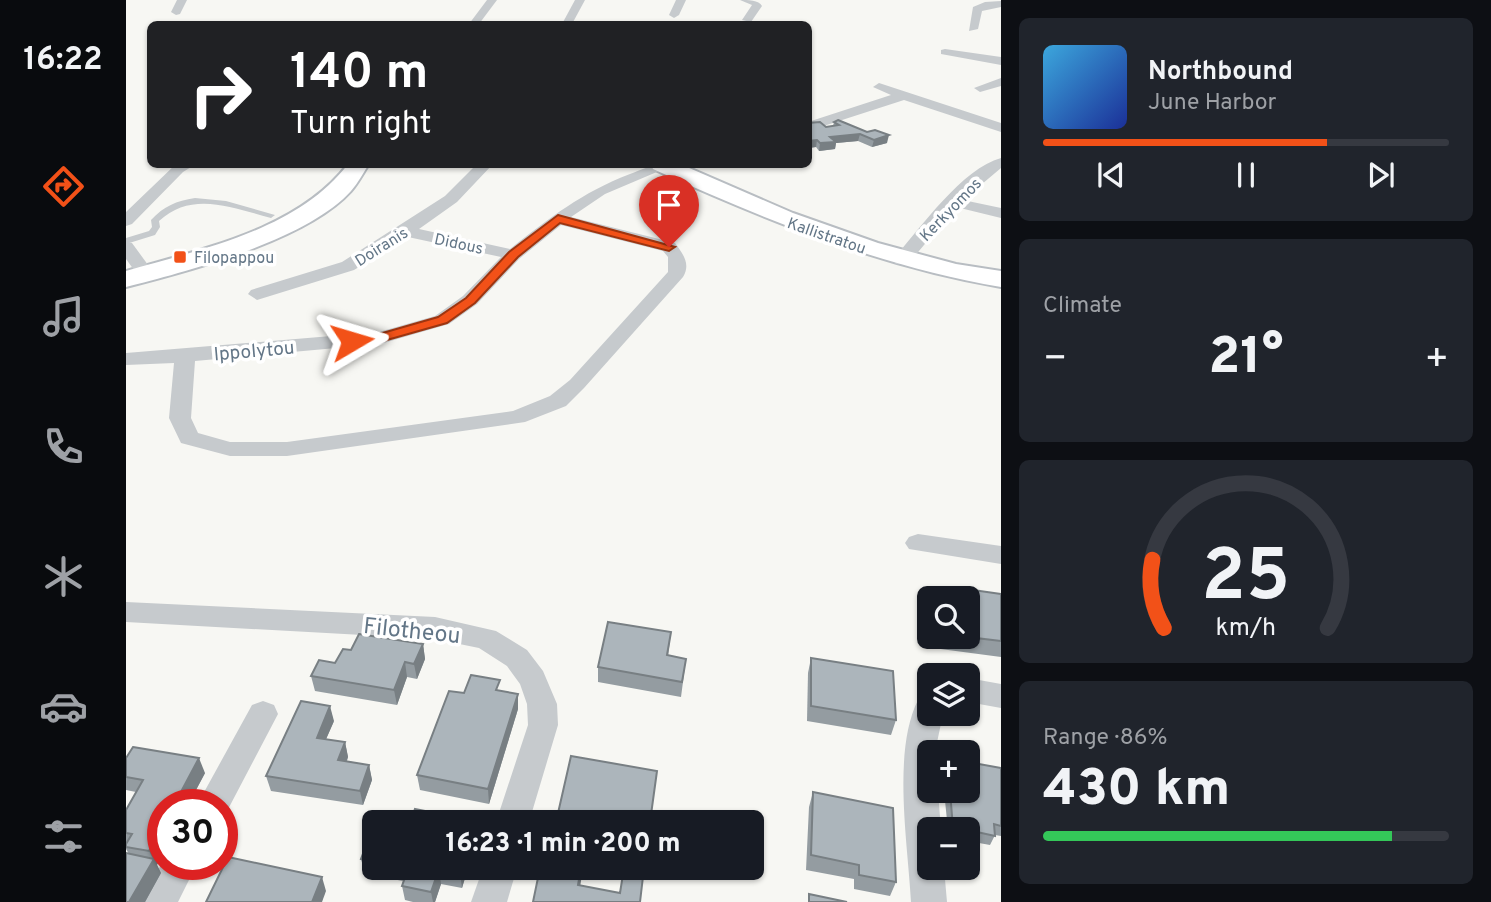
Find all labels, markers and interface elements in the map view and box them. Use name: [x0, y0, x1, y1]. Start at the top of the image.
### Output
text: 16:22: [23, 41, 103, 81]
text: 140 m: [290, 44, 429, 106]
icon: right: [175, 49, 266, 140]
text: Northbound: [1148, 56, 1293, 89]
text: June Harbor: [1148, 89, 1276, 118]
text: Turn right: [290, 105, 432, 145]
icon: previous: [1092, 156, 1130, 194]
icon: pause: [1227, 156, 1265, 194]
icon: next: [1362, 156, 1400, 194]
icon: directions: [39, 162, 88, 211]
street label: Kerkyomos: [916, 174, 987, 246]
pin: [639, 175, 699, 247]
icon: arrive: [650, 186, 688, 224]
street label: Kallistratou: [784, 214, 868, 260]
street label: Doiranis: [352, 224, 412, 272]
street label: Didous: [432, 230, 485, 260]
marker: Filopappou: [172, 249, 188, 265]
place label: Filopappou: [194, 249, 274, 269]
icon: music: [39, 292, 88, 341]
text: Climate: [1043, 292, 1122, 321]
position arrow: [315, 304, 389, 378]
text: 21°: [1209, 326, 1283, 392]
text: −: [1043, 336, 1068, 385]
text: +: [1424, 336, 1449, 385]
street label: Ippolytou: [213, 337, 296, 367]
icon: phone: [39, 422, 88, 471]
text: 25: [1202, 534, 1291, 626]
icon: climate: [39, 552, 88, 601]
map controls: [917, 586, 980, 880]
button: search: [917, 586, 980, 649]
text: km/h: [1216, 612, 1276, 644]
street label: Filotheou: [362, 613, 462, 652]
button: layers: [917, 663, 980, 726]
icon: car: [39, 682, 88, 731]
text: Range · 86%: [1043, 724, 1168, 753]
button: +: [917, 740, 980, 803]
text: 430 km: [1043, 758, 1230, 824]
speed limit sign: 30: [147, 789, 238, 880]
icon: filters: [39, 812, 88, 861]
button: −: [917, 817, 980, 880]
text: 16:23 · 1 min · 200 m: [446, 828, 680, 861]

